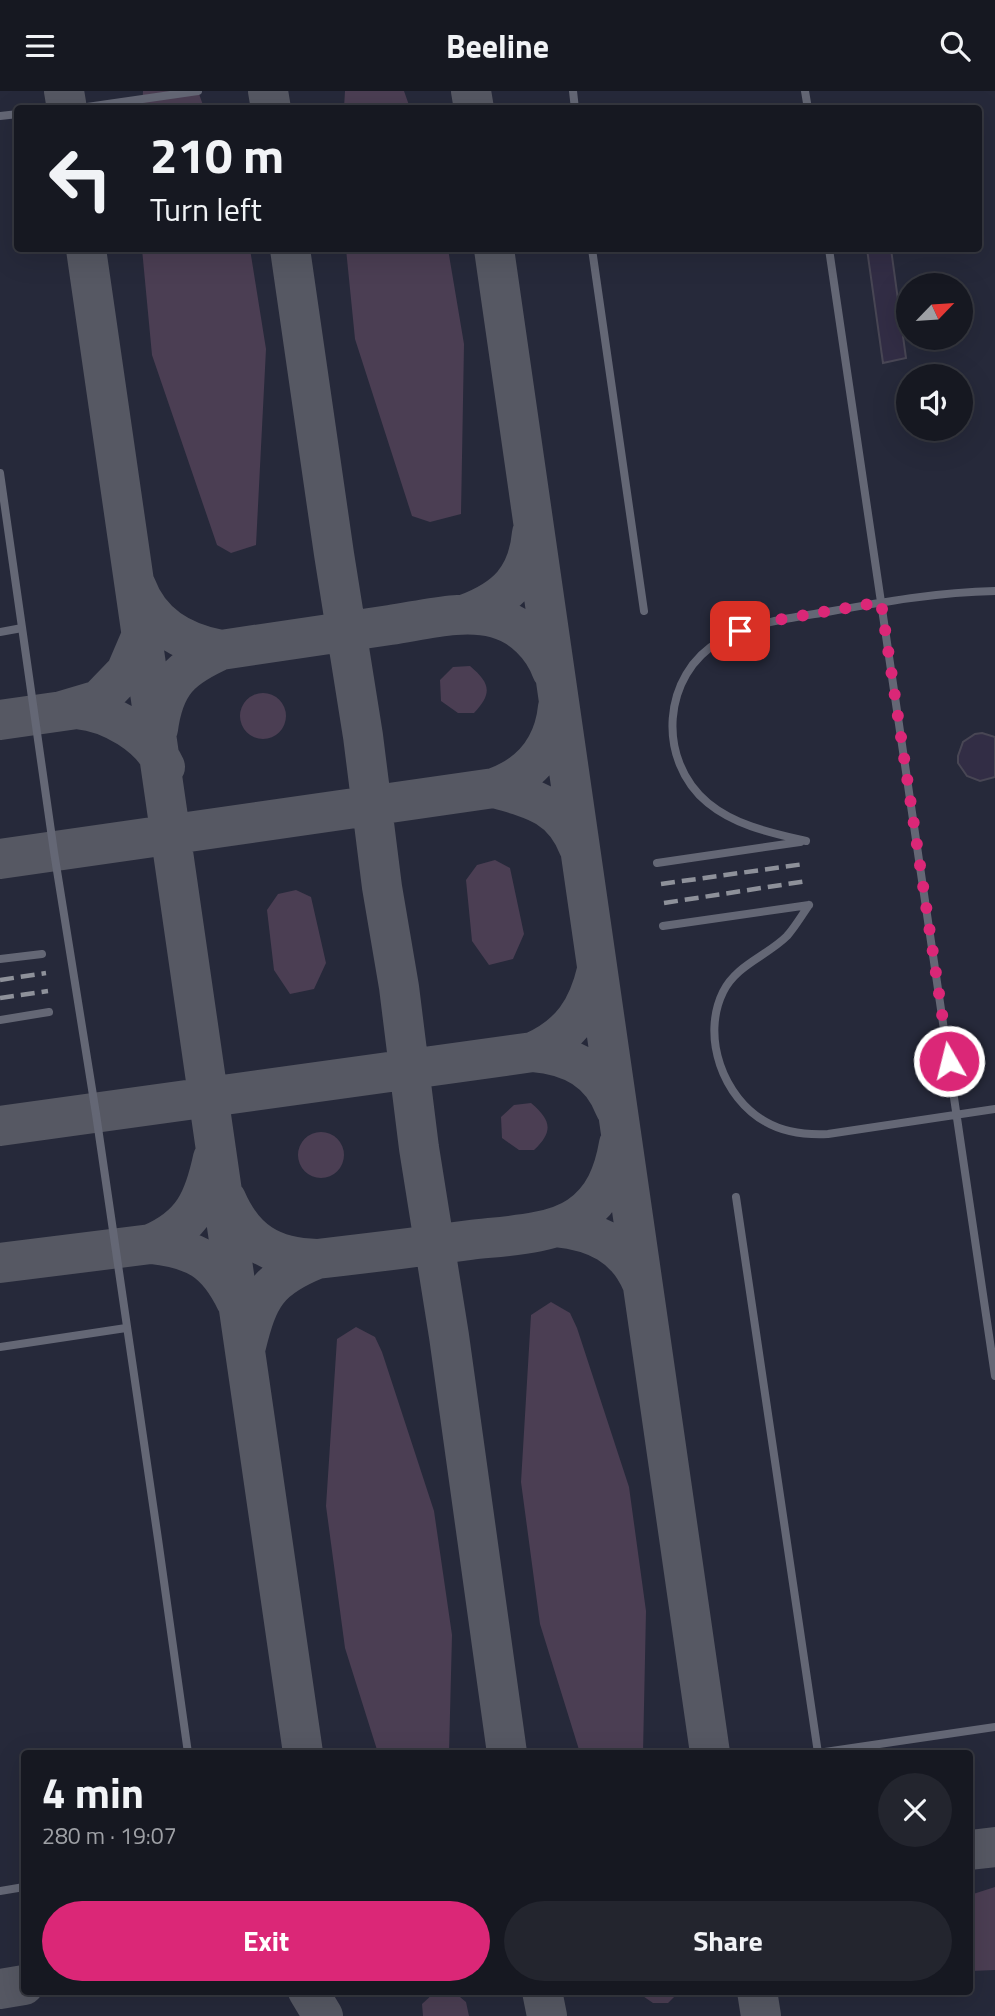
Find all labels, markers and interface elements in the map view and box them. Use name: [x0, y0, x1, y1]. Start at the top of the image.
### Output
text: Beeline: [446, 22, 549, 70]
icon: menu: [21, 27, 59, 65]
icon: search: [936, 27, 974, 65]
text: 210 m: [150, 117, 284, 192]
icon: left: [35, 133, 126, 224]
text: Turn left: [150, 185, 262, 233]
north arrow: [896, 273, 973, 350]
map controls: [896, 273, 973, 441]
button: sound: [896, 364, 973, 441]
pin: [710, 601, 770, 661]
icon: arrive: [721, 612, 759, 650]
position arrow: [912, 1024, 986, 1098]
text: 4 min: [42, 1760, 144, 1824]
button: close: [878, 1773, 952, 1847]
text: 280 m · 19:07: [42, 1818, 177, 1853]
button: Exit: [42, 1901, 490, 1981]
button: Share: [504, 1901, 952, 1981]

